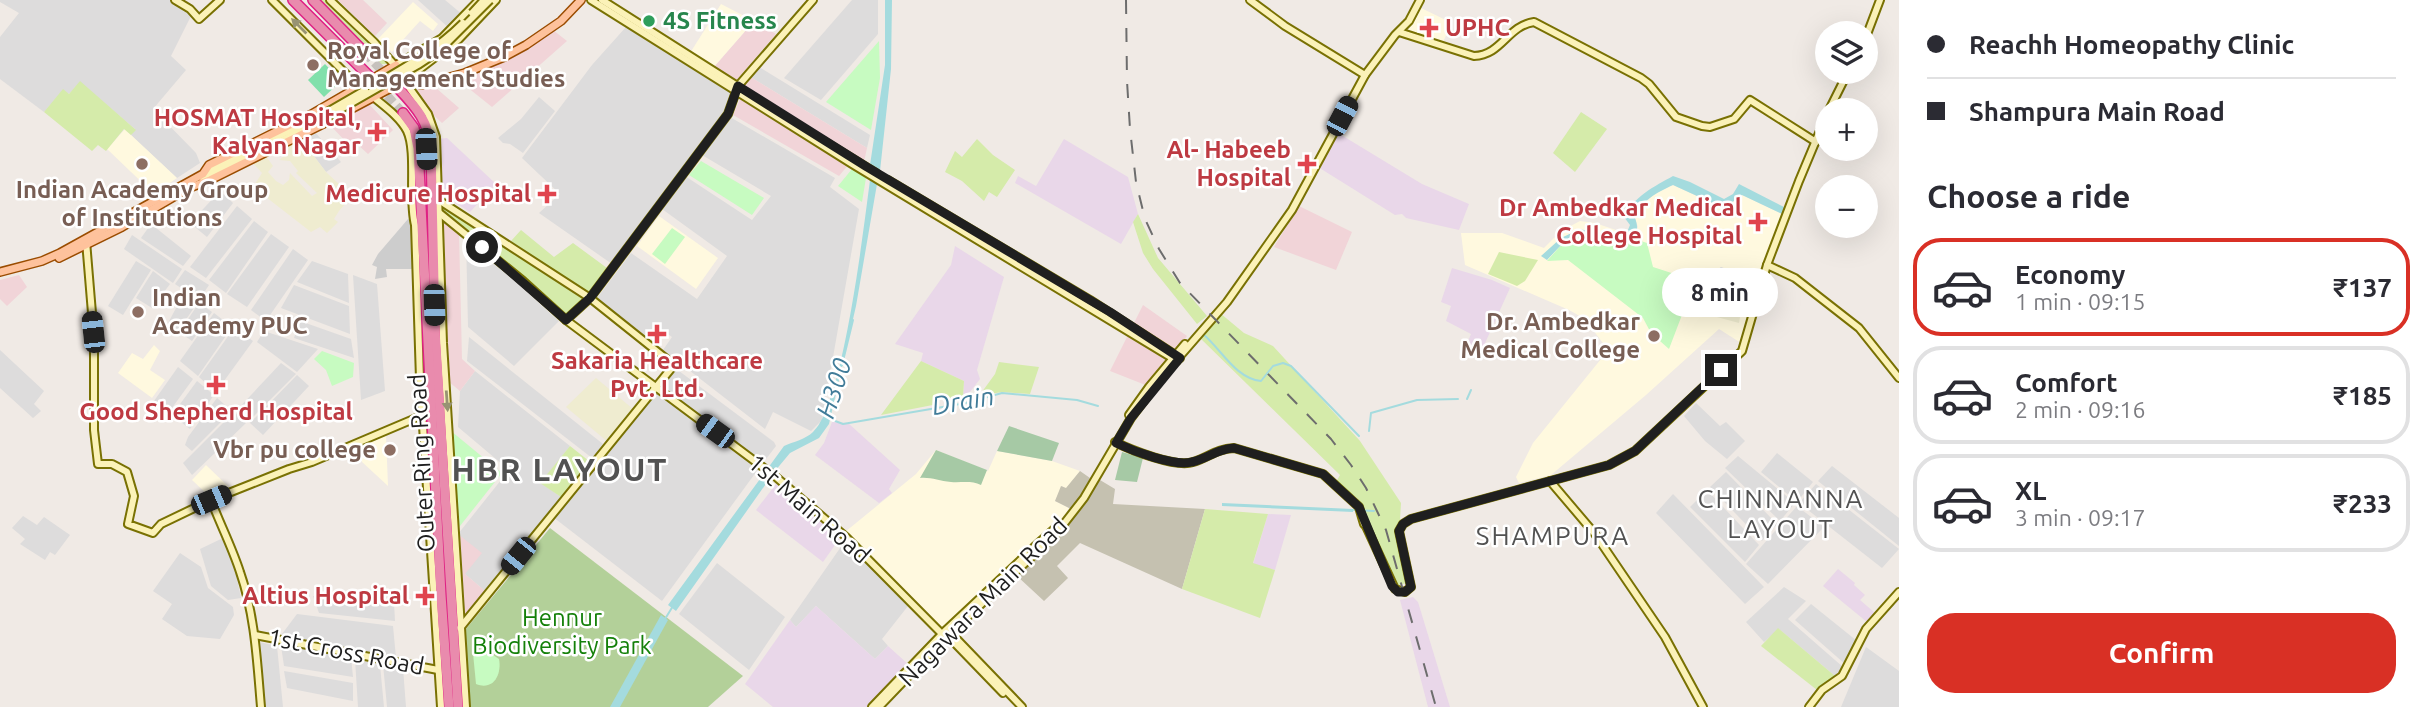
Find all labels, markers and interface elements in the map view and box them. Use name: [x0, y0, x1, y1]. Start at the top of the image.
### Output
place label: 4S Fitness: [663, 7, 777, 34]
marker: 4S Fitness: [641, 13, 657, 29]
place label: UPHC: [1445, 14, 1510, 41]
one-way arrow: [291, 17, 308, 34]
marker: UPHC: [1419, 18, 1439, 38]
map controls: [1815, 21, 1878, 238]
button: layers: [1815, 21, 1878, 84]
text: Reachh Homeopathy Clinic: [1969, 30, 2294, 59]
place label: Royal College of Management Studies: [327, 37, 565, 92]
marker: Royal College of Management Studies: [305, 57, 321, 73]
car: [1323, 93, 1362, 139]
text: Shampura Main Road: [1969, 97, 2225, 126]
button: +: [1815, 98, 1878, 161]
place label: HOSMAT Hospital, Kalyan Nagar: [154, 104, 361, 159]
marker: HOSMAT Hospital, Kalyan Nagar: [367, 122, 387, 142]
car: [415, 127, 438, 171]
place label: Al- Habeeb Hospital: [1166, 136, 1291, 191]
marker: Al- Habeeb Hospital: [1297, 154, 1317, 174]
marker: Indian Academy Group of Institutions: [134, 156, 150, 172]
button: −: [1815, 175, 1878, 238]
place label: Indian Academy Group of Institutions: [16, 176, 268, 231]
text: Choose a ride: [1927, 178, 2130, 214]
place label: Medicure Hospital: [325, 180, 531, 207]
marker: Medicure Hospital: [537, 184, 557, 204]
place label: Dr Ambedkar Medical College Hospital: [1499, 194, 1742, 249]
marker: Dr Ambedkar Medical College Hospital: [1748, 212, 1768, 232]
route start: [466, 231, 498, 263]
icon: car: [1931, 256, 1994, 319]
text: Economy: [2015, 260, 2125, 289]
callout: 8 min: [1663, 268, 1779, 318]
text: ₹137: [2333, 273, 2392, 302]
text: 8 min: [1691, 280, 1749, 305]
place label: Indian Academy PUC: [152, 284, 308, 339]
car: [423, 284, 446, 326]
text: 1 min · 09:15: [2015, 289, 2146, 314]
marker: Indian Academy PUC: [130, 304, 146, 320]
place label: Dr. Ambedkar Medical College: [1461, 308, 1640, 363]
car: [81, 310, 106, 354]
marker: Sakaria Healthcare Pvt. Ltd.: [647, 324, 667, 344]
marker: Dr. Ambedkar Medical College: [1646, 328, 1662, 344]
place label: Sakaria Healthcare Pvt. Ltd.: [551, 347, 763, 402]
water label: H300: [810, 354, 857, 422]
route end: [1705, 354, 1737, 386]
icon: car: [1931, 364, 1994, 427]
text: Comfort: [2015, 368, 2118, 397]
street label: Outer Ring Road: [403, 373, 440, 553]
marker: Good Shepherd Hospital: [206, 375, 226, 395]
water label: Drain: [929, 381, 996, 420]
text: ₹185: [2333, 381, 2392, 410]
one-way arrow: [442, 391, 453, 413]
text: 2 min · 09:16: [2015, 397, 2146, 422]
place label: Good Shepherd Hospital: [79, 398, 353, 425]
car: [692, 410, 739, 452]
place label: Vbr pu college: [213, 436, 376, 463]
marker: Vbr pu college: [382, 442, 398, 458]
street label: 1st Main Road: [743, 448, 876, 569]
district label: HBR LAYOUT: [451, 451, 669, 487]
icon: car: [1931, 472, 1994, 535]
text: XL: [2015, 476, 2046, 505]
car: [188, 482, 235, 518]
district label: CHINNANNA LAYOUT: [1698, 484, 1864, 543]
text: ₹233: [2333, 489, 2392, 518]
text: 3 min · 09:17: [2015, 505, 2146, 530]
street label: Nagawara Main Road: [893, 512, 1072, 691]
district label: SHAMPURA: [1476, 521, 1630, 550]
car: [497, 533, 540, 579]
place label: Altius Hospital: [242, 582, 409, 609]
marker: Altius Hospital: [415, 586, 435, 606]
park label: Hennur Biodiversity Park: [472, 604, 652, 659]
button: Confirm: [1927, 613, 2396, 693]
street label: 1st Cross Road: [266, 623, 426, 680]

